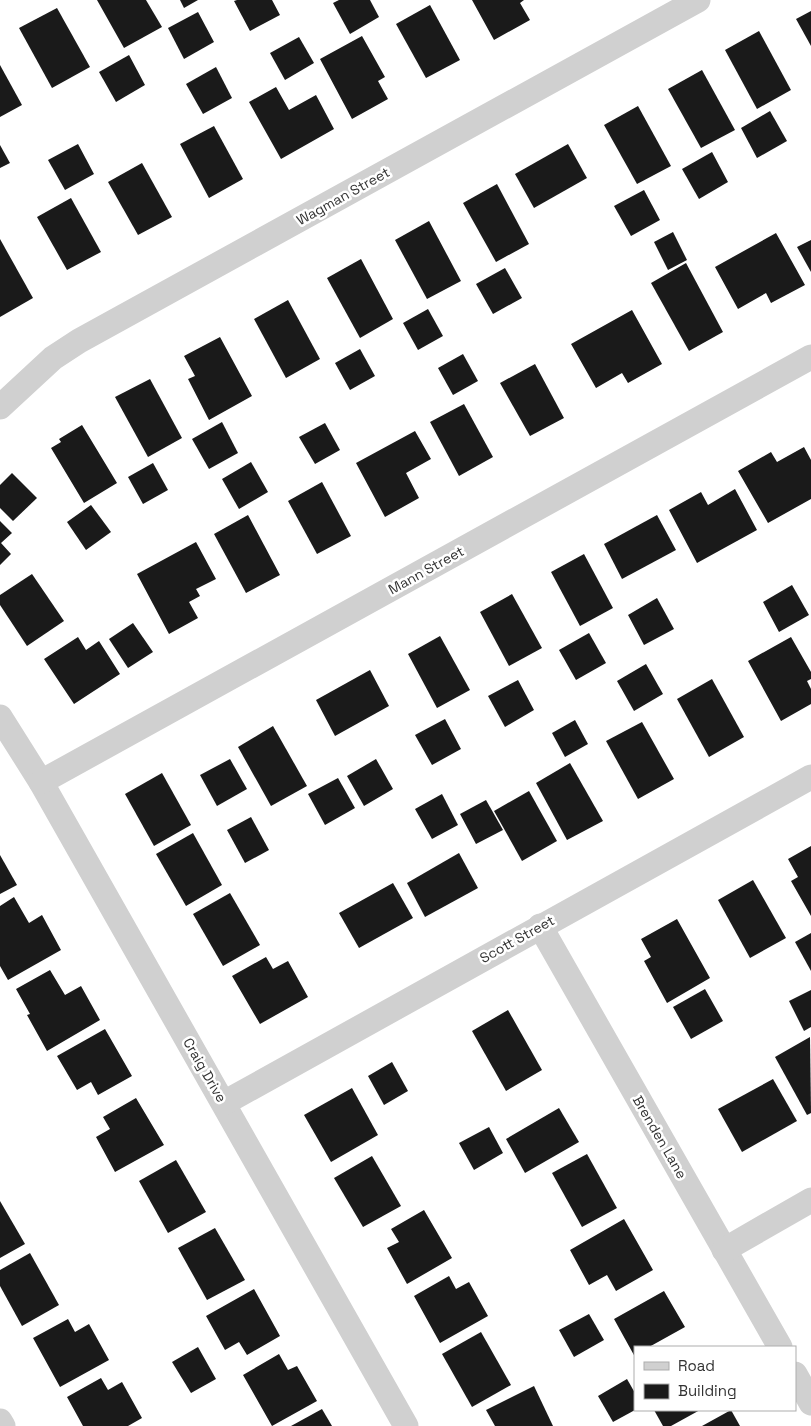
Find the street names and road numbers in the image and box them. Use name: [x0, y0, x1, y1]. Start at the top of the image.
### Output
street label: Wagman Street: [293, 163, 393, 229]
street label: Mann Street: [385, 542, 467, 598]
street label: Scott Street: [476, 911, 558, 967]
street label: Craig Drive: [179, 1034, 231, 1106]
street label: Brenden Lane: [629, 1092, 691, 1182]

